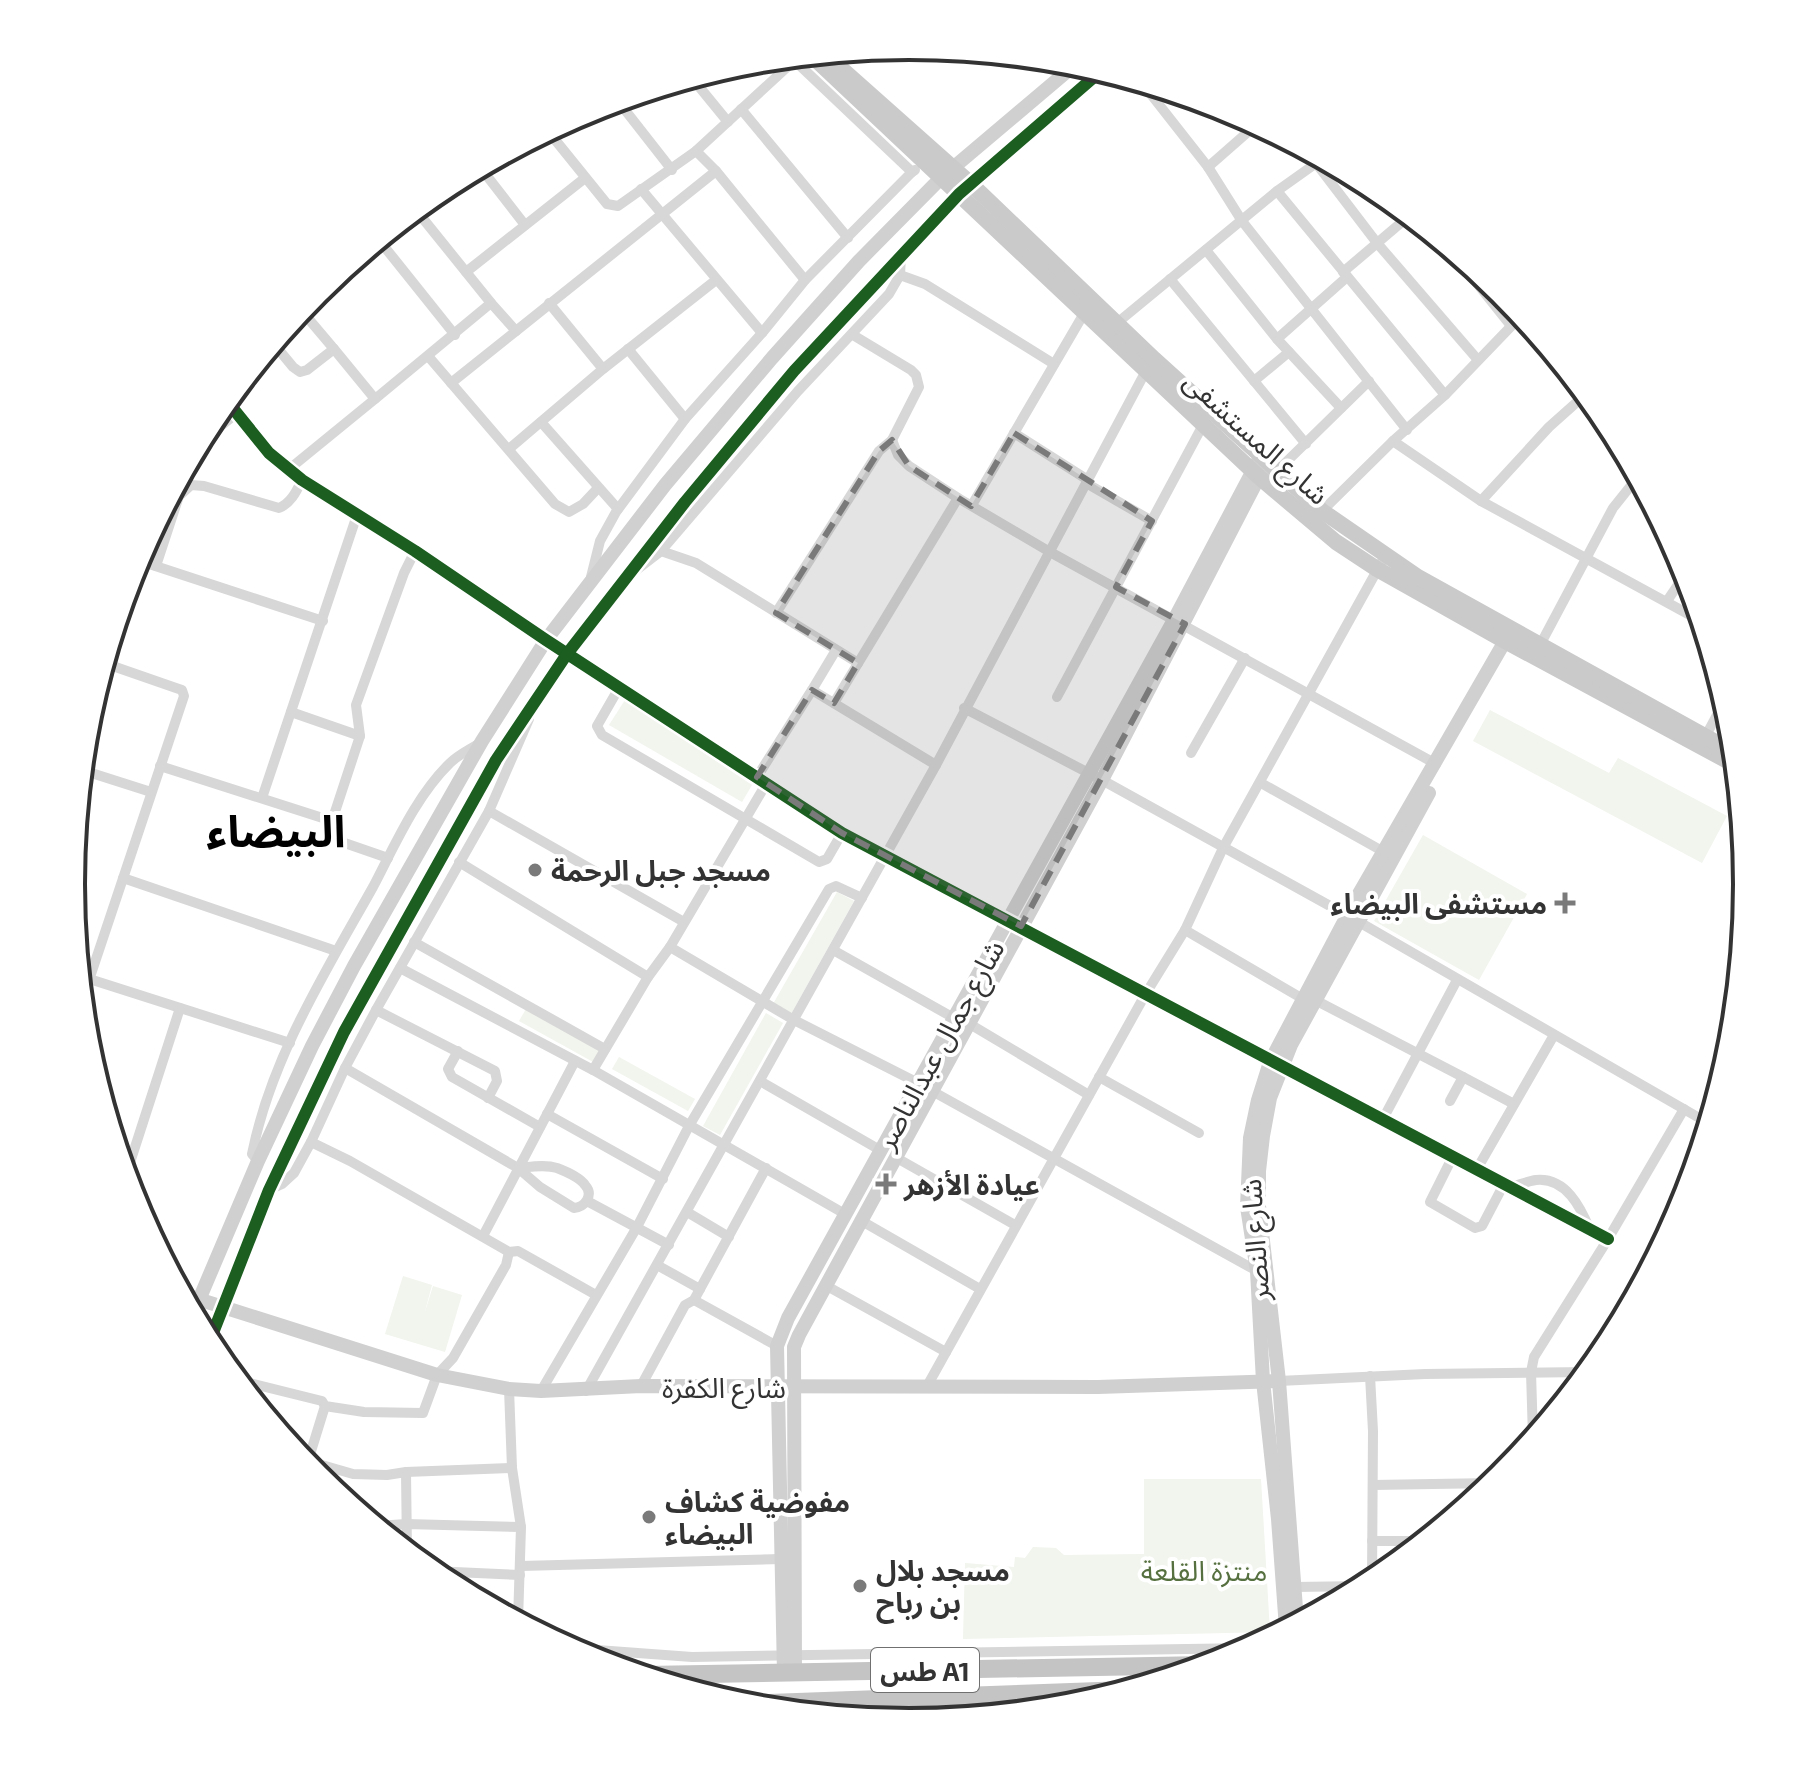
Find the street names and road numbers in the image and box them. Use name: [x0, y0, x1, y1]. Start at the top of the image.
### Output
street label: شارع المستشفى: [1174, 363, 1337, 515]
street label: شارع جمال عبدالناصر: [867, 933, 1015, 1158]
street label: شارع النصر: [1233, 1178, 1280, 1303]
street label: شارع الكفرة: [662, 1370, 786, 1409]
road number: طس A1: [871, 1648, 979, 1692]

